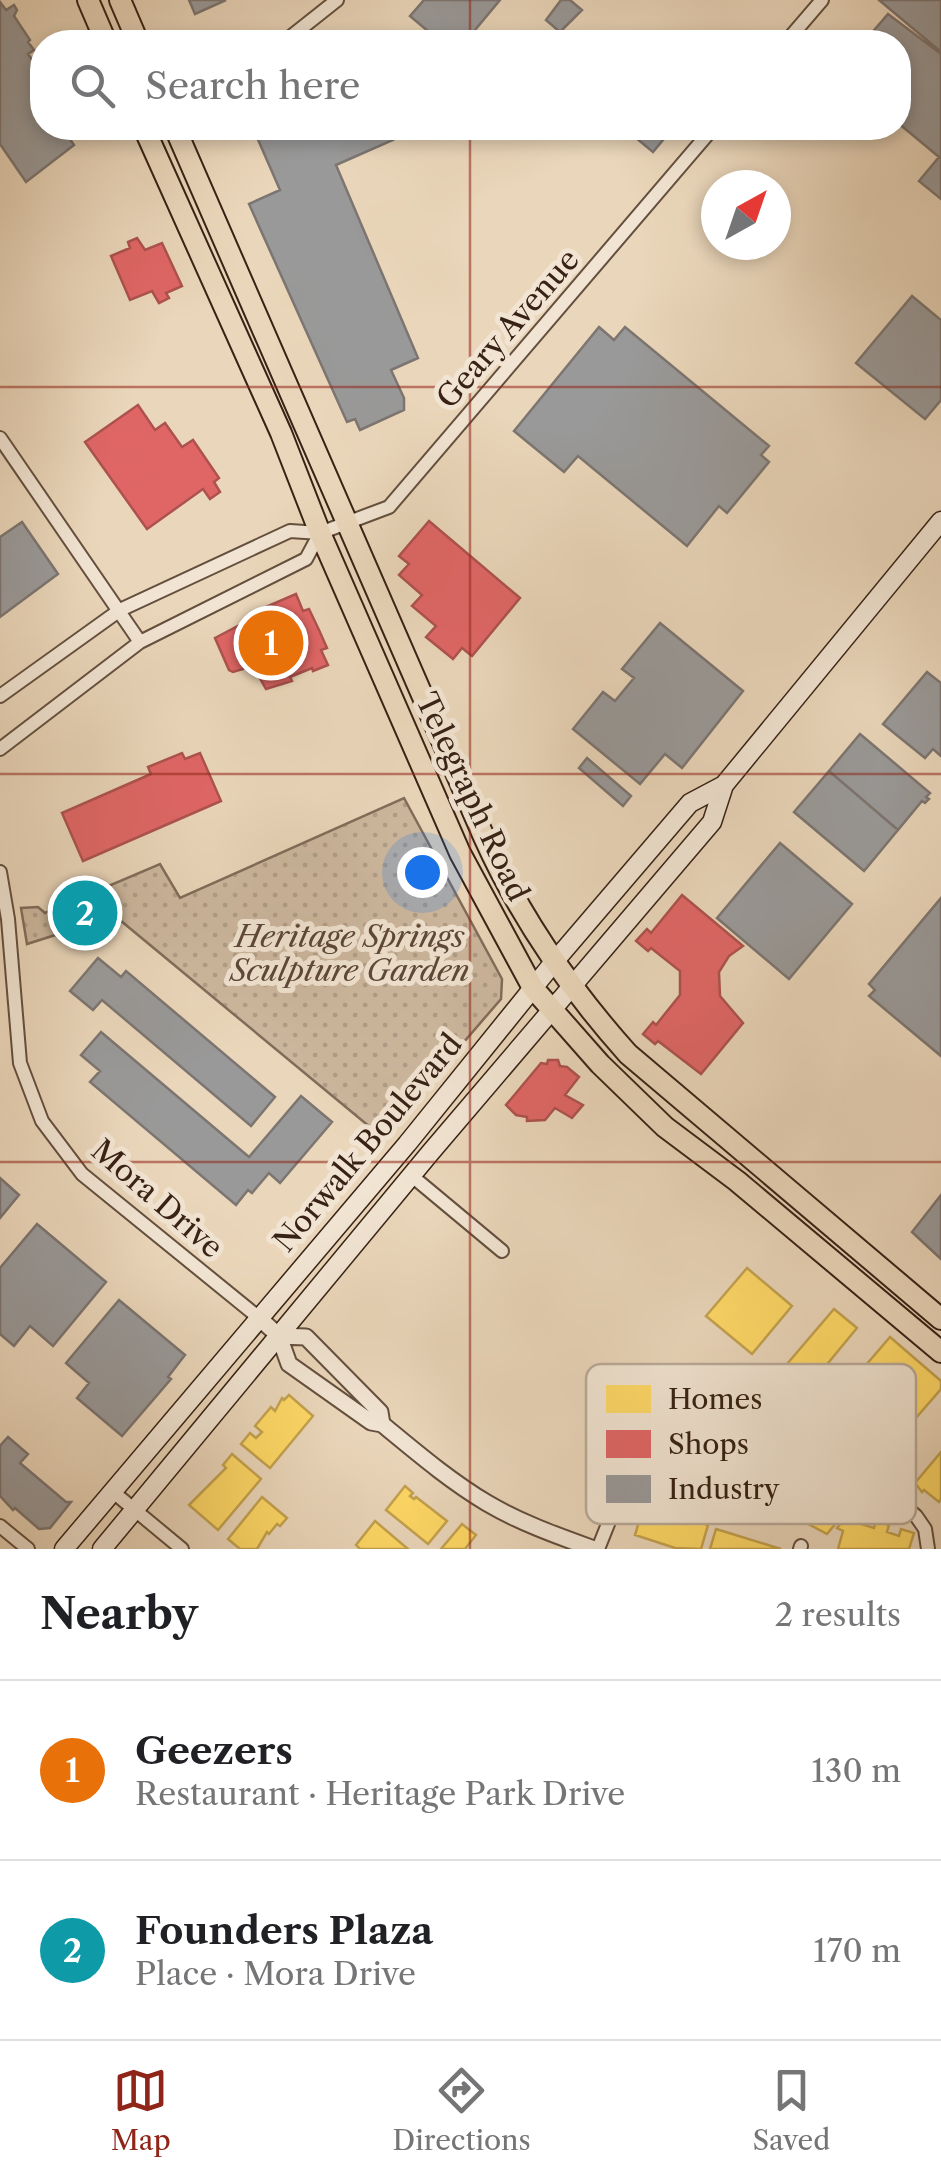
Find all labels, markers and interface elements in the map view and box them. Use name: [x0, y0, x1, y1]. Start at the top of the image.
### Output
search box: [30, 30, 911, 140]
icon: search: [65, 58, 120, 113]
text: Search here: [145, 62, 360, 109]
north arrow: [701, 170, 791, 260]
street label: Geary Avenue: [429, 242, 587, 416]
pin: 1: [238, 606, 304, 680]
street label: Telegraph Road: [408, 687, 537, 907]
your location: [397, 847, 448, 898]
pin: 2: [52, 876, 118, 950]
park label: Heritage Springs Sculpture Garden: [228, 918, 470, 989]
street label: Norwalk Boulevard: [266, 1026, 470, 1259]
street label: Mora Drive: [84, 1132, 231, 1266]
legend: [586, 1364, 916, 1524]
text: Homes: [668, 1382, 762, 1416]
text: Shops: [668, 1427, 749, 1461]
text: Industry: [668, 1472, 780, 1506]
text: Nearby: [40, 1588, 198, 1640]
text: 2 results: [775, 1595, 901, 1634]
text: Geezers: [135, 1727, 293, 1774]
text: 1: [65, 1751, 80, 1790]
text: 130 m: [811, 1751, 901, 1790]
text: Restaurant · Heritage Park Drive: [135, 1774, 625, 1813]
text: Founders Plaza: [135, 1907, 433, 1954]
text: 2: [63, 1931, 82, 1970]
text: 170 m: [813, 1931, 901, 1970]
text: Place · Mora Drive: [135, 1954, 416, 1993]
tab: Map: [111, 2063, 171, 2157]
tab: Directions: [392, 2063, 531, 2157]
tab: Saved: [752, 2063, 830, 2157]

